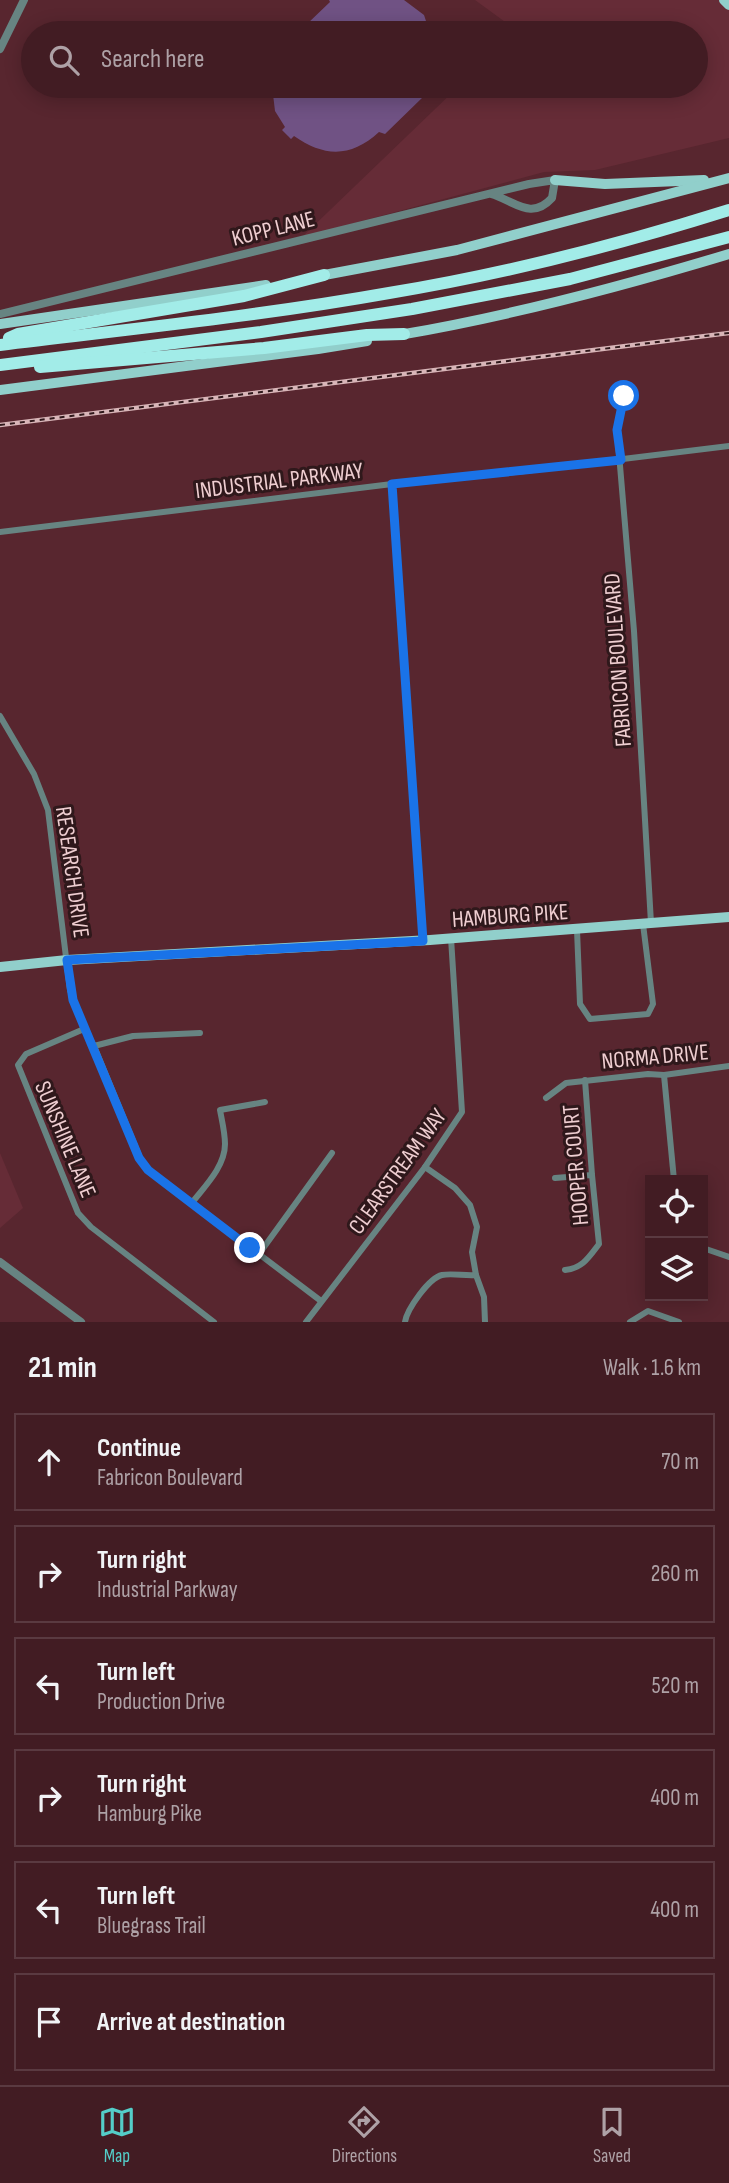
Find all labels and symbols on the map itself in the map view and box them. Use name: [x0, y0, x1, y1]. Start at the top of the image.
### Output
street label: KOPP LANE: [229, 205, 318, 253]
route start: [608, 380, 639, 411]
street label: INDUSTRIAL PARKWAY: [194, 457, 365, 505]
street label: FABRICON BOULEVARD: [598, 572, 638, 748]
street label: RESEARCH DRIVE: [49, 805, 95, 940]
street label: HAMBURG PIKE: [451, 898, 569, 934]
street label: NORMA DRIVE: [600, 1038, 710, 1076]
street label: SUNSHINE LANE: [28, 1077, 102, 1202]
street label: CLEARSTREAM WAY: [343, 1103, 453, 1240]
street label: HOOPER COURT: [557, 1103, 595, 1227]
route end: [234, 1232, 265, 1263]

